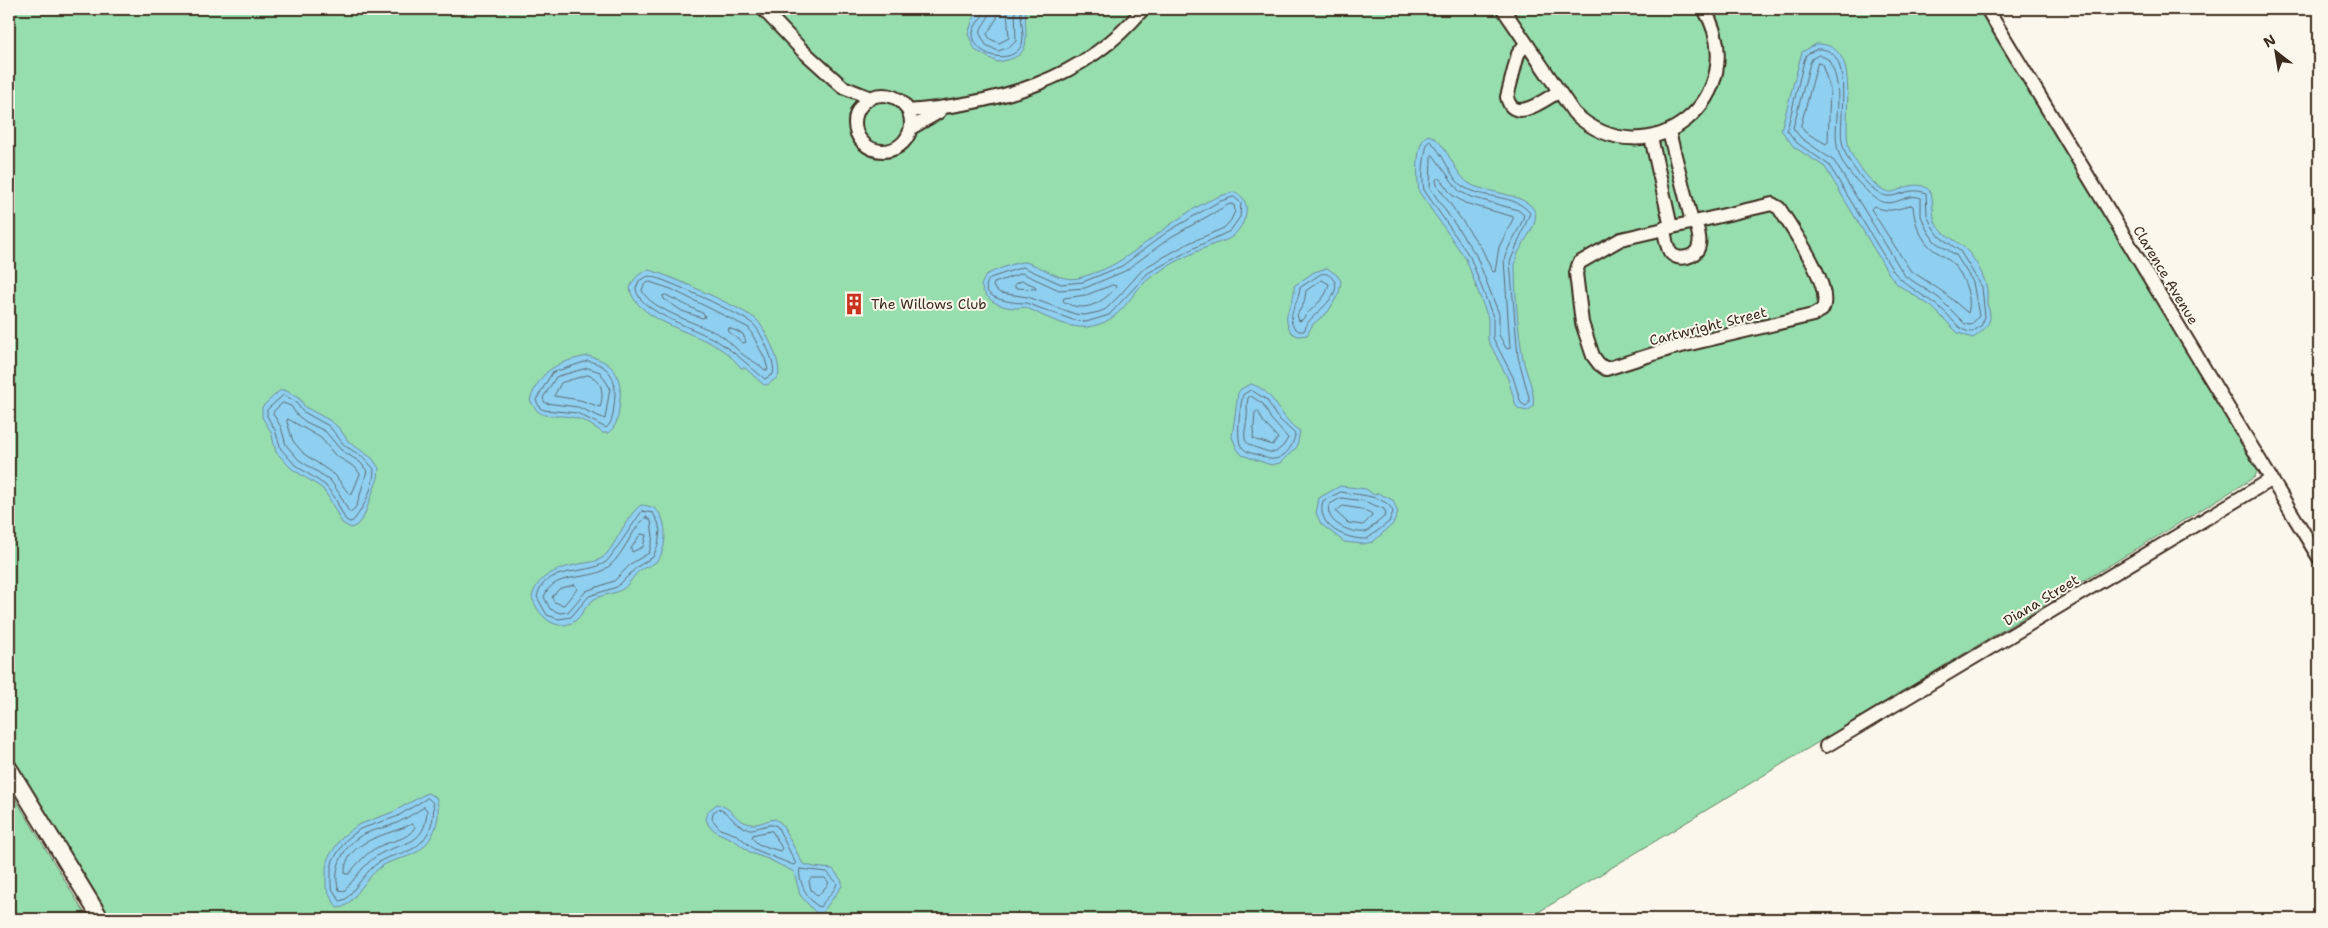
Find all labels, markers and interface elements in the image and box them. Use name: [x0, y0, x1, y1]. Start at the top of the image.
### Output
north arrow: [2250, 28, 2300, 78]
text: N: [2260, 30, 2279, 51]
street label: Clarence Avenue: [2129, 222, 2203, 328]
building icon: The Willows Club: [841, 291, 867, 317]
place label: The Willows Club: [871, 295, 987, 313]
street label: Cartwright Street: [1647, 303, 1769, 349]
street label: Diana Street: [2000, 570, 2082, 630]

